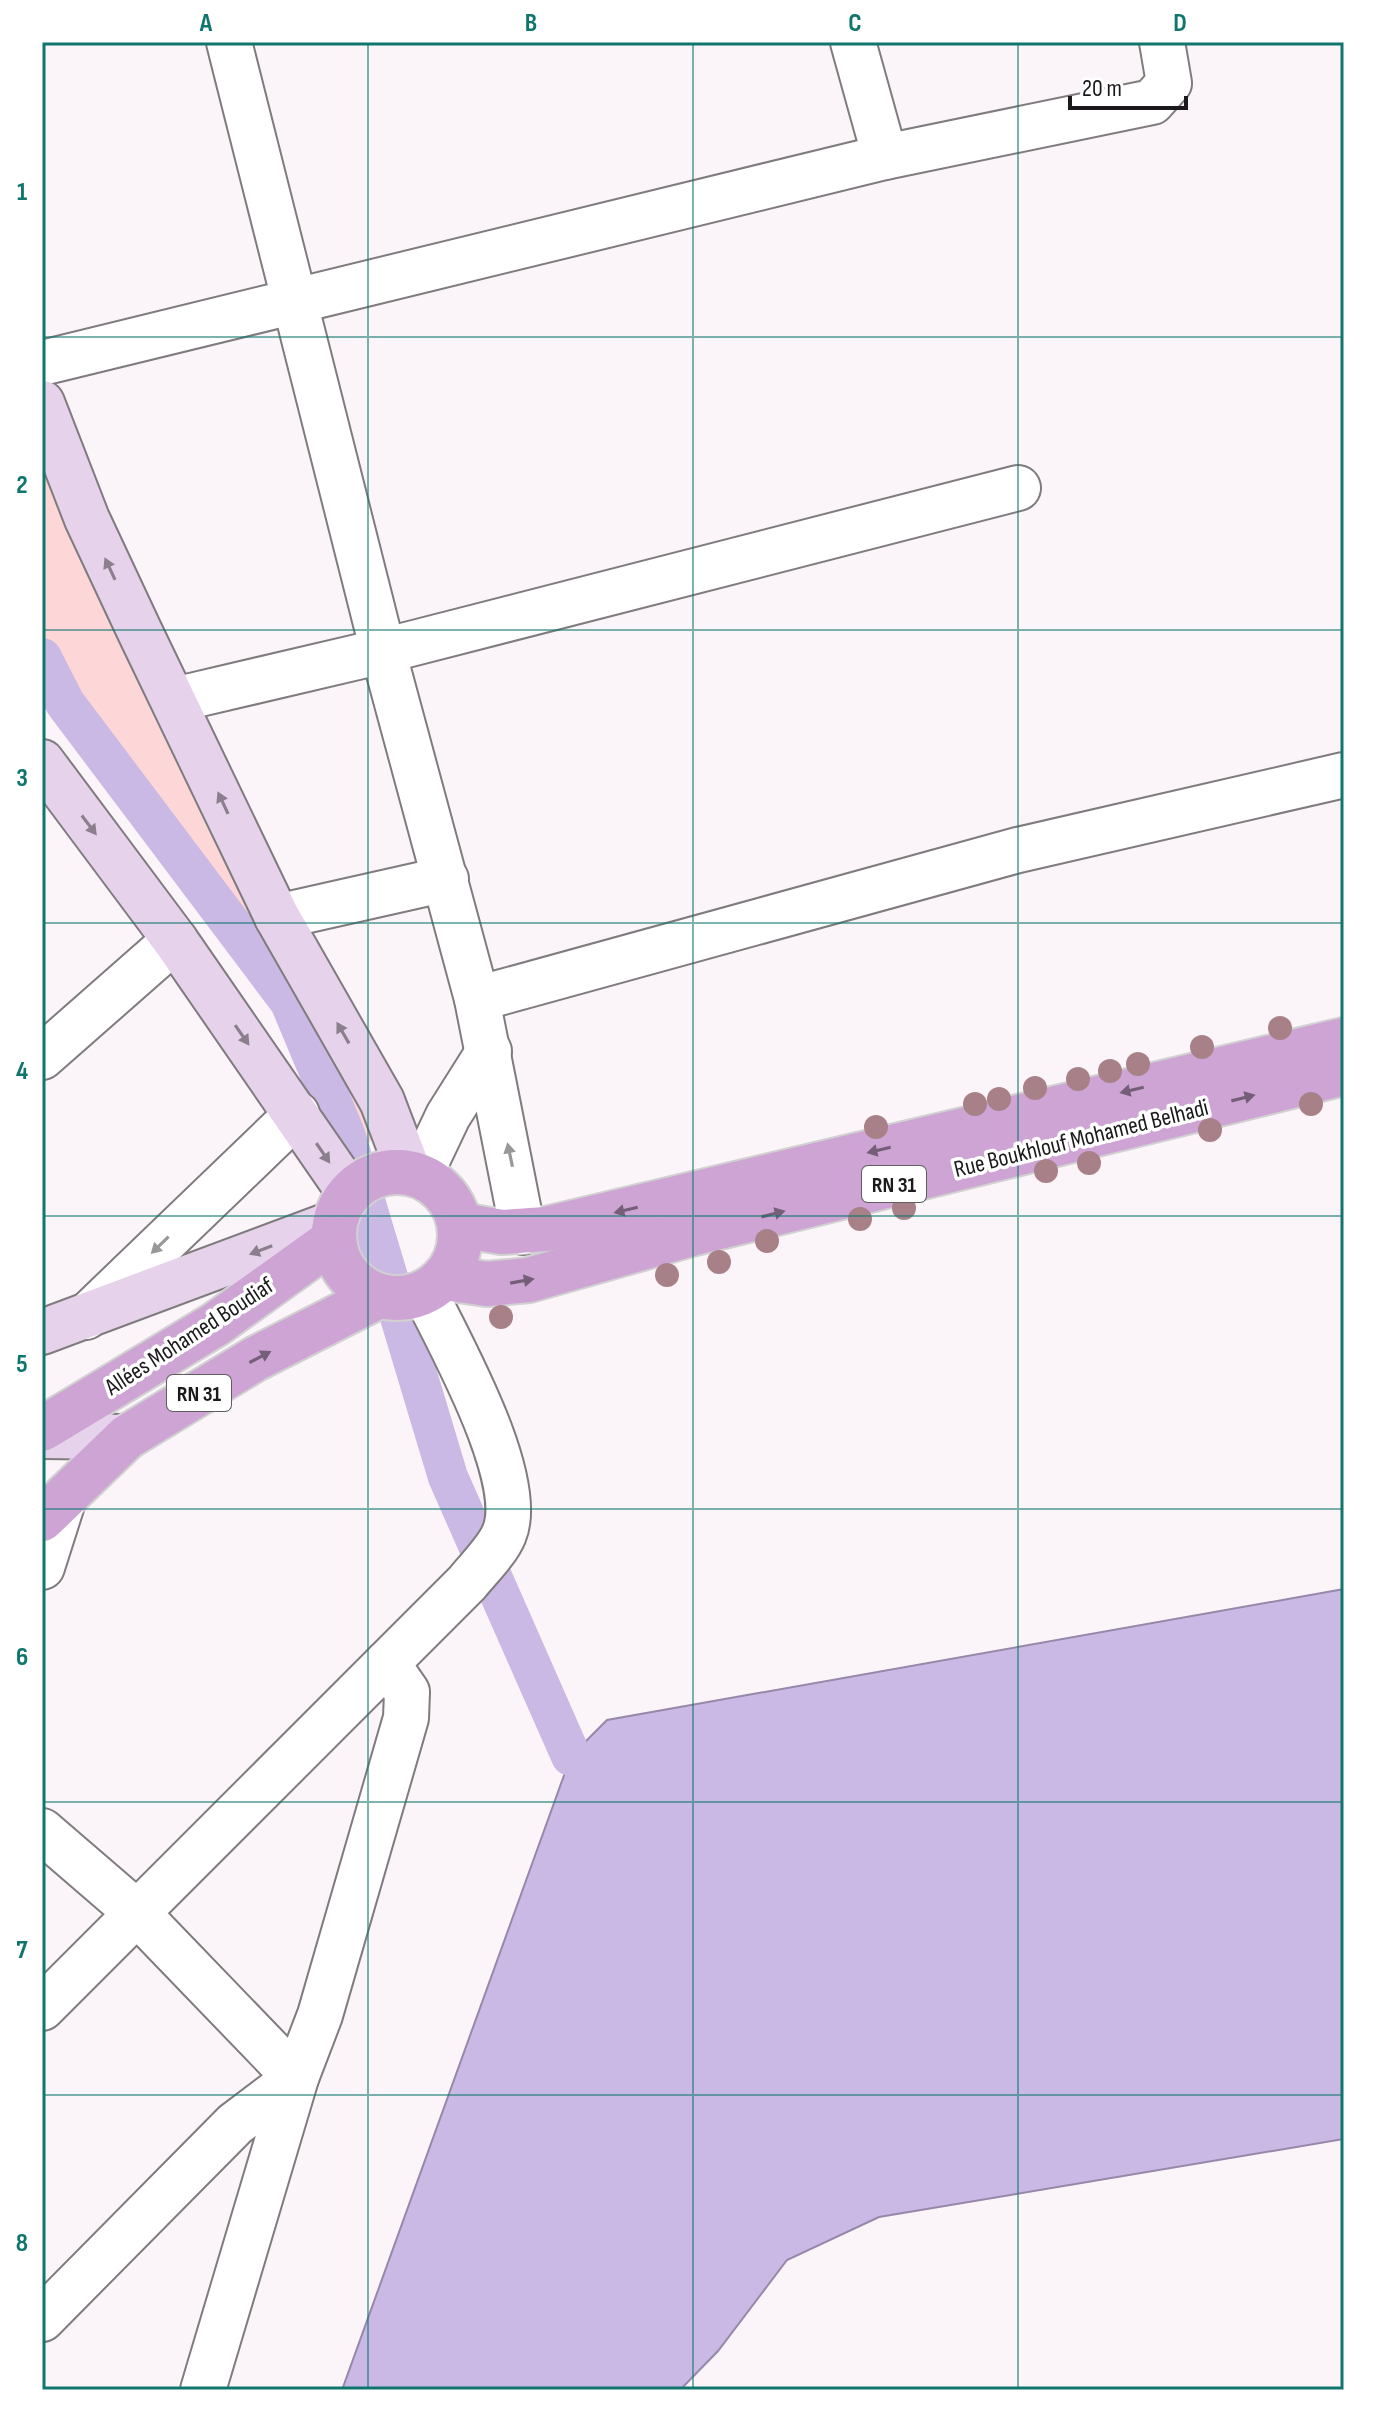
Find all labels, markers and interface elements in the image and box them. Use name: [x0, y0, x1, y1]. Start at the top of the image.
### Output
text: A: [199, 8, 213, 39]
text: B: [525, 8, 537, 39]
text: C: [848, 8, 862, 39]
text: D: [1173, 8, 1187, 39]
scale bar: [1070, 60, 1186, 110]
text: 20 m: [1082, 74, 1122, 103]
text: 1: [17, 177, 27, 208]
text: 2: [16, 470, 28, 501]
one-way arrow: [103, 557, 117, 580]
text: 3: [16, 763, 28, 794]
one-way arrow: [216, 791, 230, 814]
one-way arrow: [80, 814, 96, 835]
one-way arrow: [336, 1022, 350, 1044]
one-way arrow: [234, 1024, 249, 1045]
text: 4: [16, 1056, 28, 1087]
one-way arrow: [1119, 1084, 1144, 1097]
one-way arrow: [1231, 1091, 1256, 1104]
street label: Rue Boukhlouf Mohamed Belhadi: [951, 1093, 1211, 1184]
one-way arrow: [315, 1142, 330, 1163]
one-way arrow: [503, 1142, 516, 1167]
one-way arrow: [866, 1144, 891, 1157]
road number: RN 31: [862, 1166, 926, 1202]
one-way arrow: [613, 1204, 638, 1217]
one-way arrow: [761, 1207, 786, 1219]
one-way arrow: [151, 1236, 170, 1254]
one-way arrow: [249, 1244, 273, 1257]
street label: Allées Mohamed Boudiaf: [99, 1271, 280, 1402]
one-way arrow: [510, 1274, 535, 1286]
text: 5: [16, 1349, 28, 1380]
one-way arrow: [249, 1350, 272, 1363]
road number: RN 31: [167, 1375, 231, 1411]
text: 6: [16, 1642, 28, 1673]
text: 7: [16, 1935, 28, 1966]
text: 8: [16, 2228, 28, 2259]

